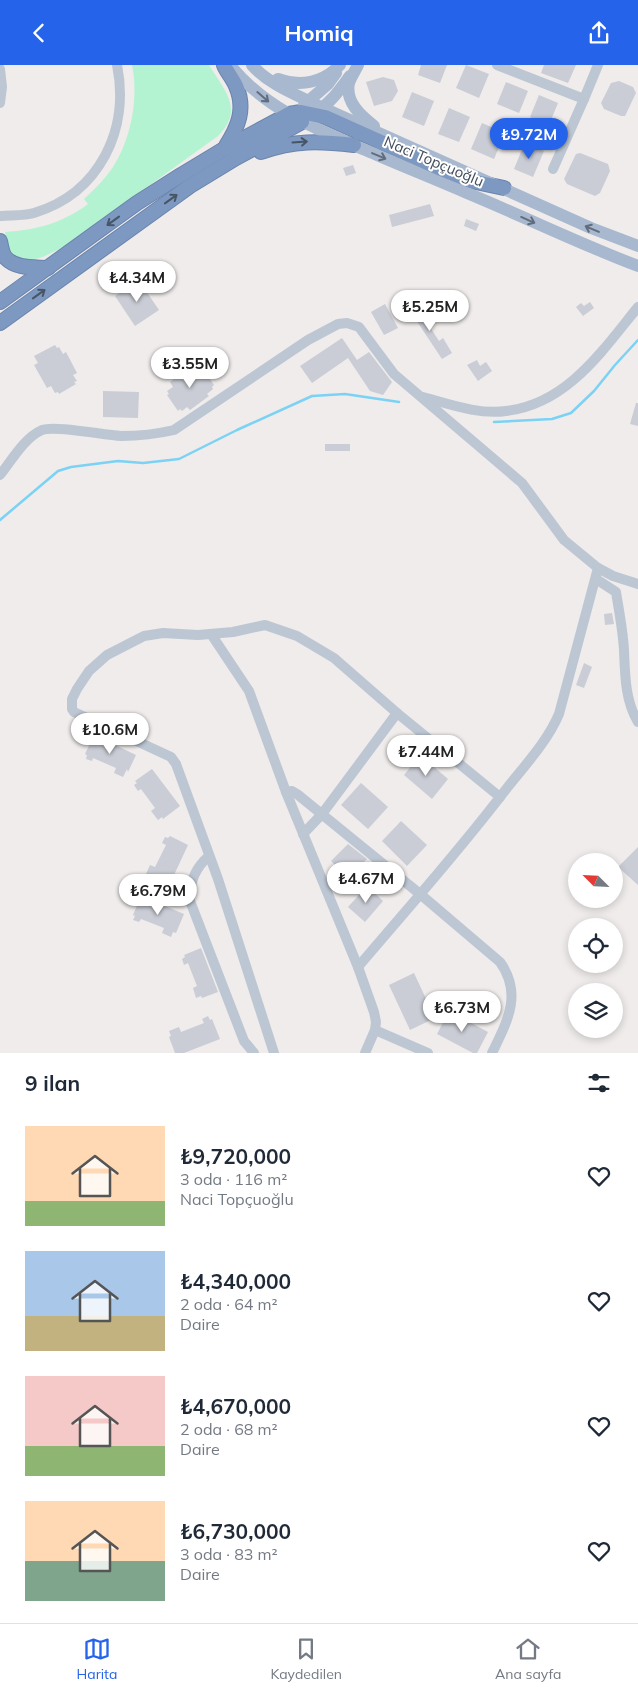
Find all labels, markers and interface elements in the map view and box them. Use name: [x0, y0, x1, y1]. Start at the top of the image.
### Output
icon: back: [25, 19, 53, 47]
text: Homiq: [284, 19, 354, 47]
icon: share: [585, 19, 613, 47]
one-way arrow: [257, 92, 270, 103]
pin: ₺9.72M: [488, 117, 570, 160]
text: ₺9.72M: [501, 124, 557, 144]
street label: Naci Topçuoğlu: [381, 131, 487, 191]
one-way arrow: [292, 138, 308, 147]
one-way arrow: [371, 151, 386, 161]
one-way arrow: [164, 194, 178, 204]
one-way arrow: [520, 215, 535, 225]
one-way arrow: [106, 216, 120, 226]
one-way arrow: [585, 223, 600, 233]
pin: ₺4.34M: [96, 261, 178, 303]
text: ₺4.34M: [109, 267, 165, 287]
one-way arrow: [32, 289, 46, 299]
pin: ₺5.25M: [389, 289, 471, 332]
text: ₺5.25M: [402, 296, 458, 316]
pin: ₺3.55M: [149, 347, 231, 389]
text: ₺3.55M: [162, 353, 218, 373]
pin: ₺10.6M: [69, 713, 151, 755]
text: ₺10.6M: [82, 719, 138, 739]
pin: ₺7.44M: [385, 735, 467, 777]
text: ₺7.44M: [398, 741, 454, 761]
north arrow: [568, 853, 622, 907]
map controls: [568, 853, 623, 1038]
pin: ₺4.67M: [325, 861, 407, 904]
text: ₺4.67M: [338, 868, 394, 888]
pin: ₺6.79M: [117, 873, 199, 916]
text: ₺6.79M: [130, 880, 186, 900]
button: locate: [568, 918, 623, 973]
button: layers: [568, 983, 623, 1038]
pin: ₺6.73M: [421, 991, 503, 1033]
text: ₺6.73M: [434, 997, 490, 1017]
icon: filters: [585, 1069, 613, 1097]
text: 9 ilan: [25, 1070, 80, 1096]
text: ₺9,720,000: [180, 1143, 291, 1169]
icon: home: [65, 1146, 125, 1206]
icon: heart: [585, 1162, 613, 1190]
text: 3 oda · 116 m²: [180, 1169, 287, 1189]
text: Naci Topçuoğlu: [180, 1189, 294, 1209]
text: ₺4,340,000: [180, 1268, 291, 1294]
icon: home: [65, 1271, 125, 1331]
icon: heart: [585, 1287, 613, 1315]
text: 2 oda · 64 m²: [180, 1294, 278, 1314]
text: Daire: [180, 1314, 220, 1334]
text: ₺4,670,000: [180, 1393, 291, 1419]
icon: home: [65, 1396, 125, 1456]
icon: heart: [585, 1412, 613, 1440]
text: 2 oda · 68 m²: [180, 1419, 278, 1439]
text: Daire: [180, 1439, 220, 1459]
text: ₺6,730,000: [180, 1518, 291, 1544]
icon: home: [65, 1521, 125, 1581]
icon: heart: [585, 1537, 613, 1565]
text: 3 oda · 83 m²: [180, 1544, 278, 1564]
text: Daire: [180, 1564, 220, 1584]
tab: Harita: [77, 1635, 117, 1683]
tab: Kaydedilen: [270, 1635, 342, 1683]
tab: Ana sayfa: [495, 1635, 561, 1683]

